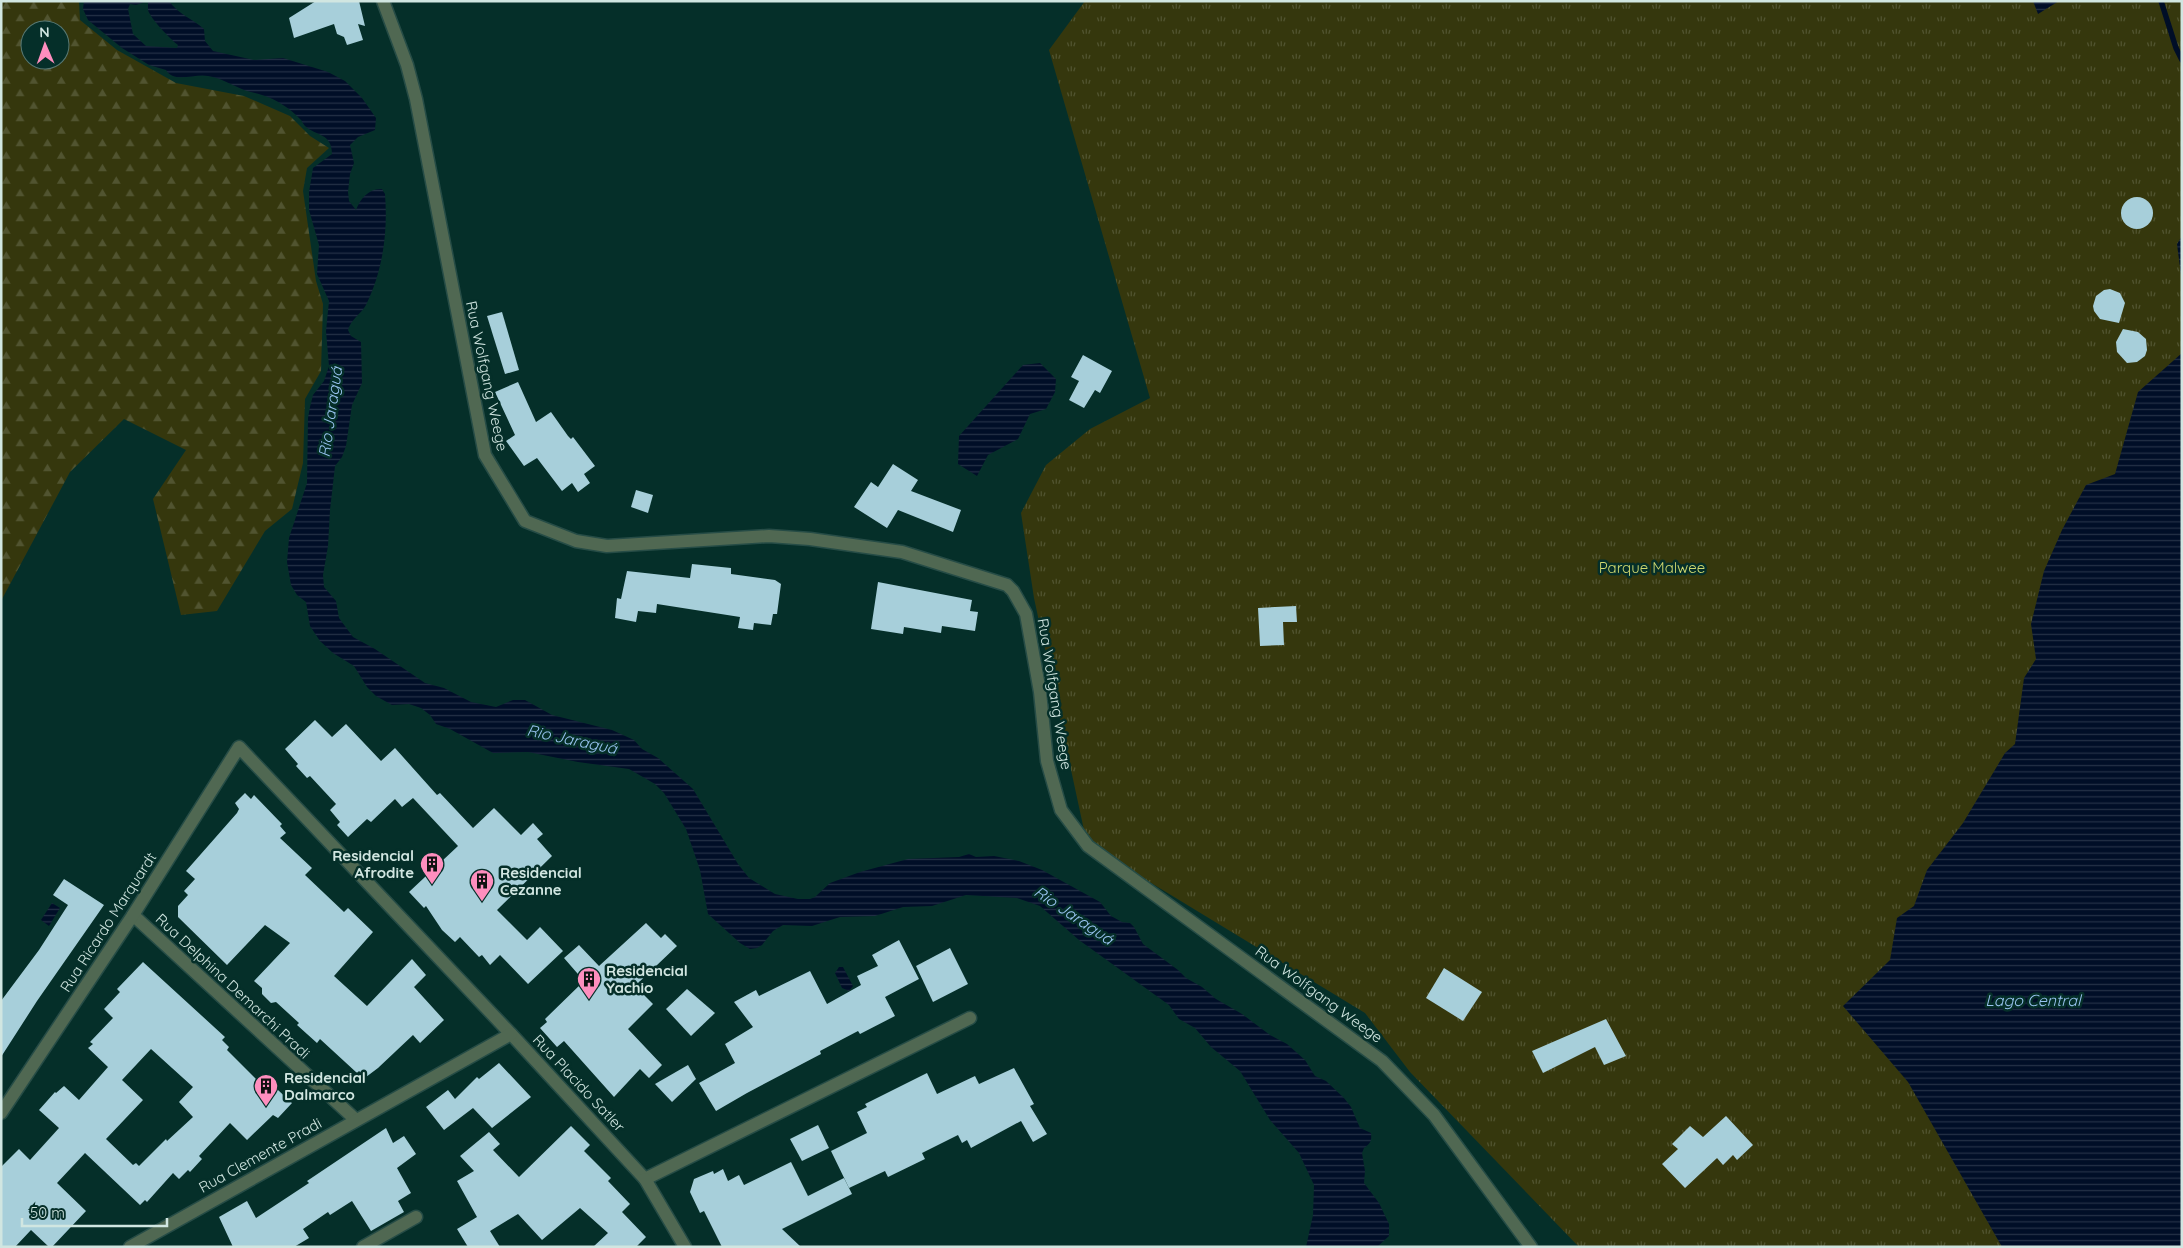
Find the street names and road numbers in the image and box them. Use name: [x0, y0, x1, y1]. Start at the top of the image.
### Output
street label: Rua Wolfgang Weege: [462, 299, 512, 453]
street label: Rua Wolfgang Weege: [1034, 617, 1076, 771]
street label: Rua Ricardo Marquardt: [56, 849, 160, 995]
street label: Rua Delphina Demarchi Pradi: [152, 909, 314, 1063]
street label: Rua Wolfgang Weege: [1252, 941, 1386, 1047]
street label: Rua Placido Satler: [529, 1030, 629, 1136]
street label: Rua Clemente Pradi: [195, 1113, 325, 1197]

